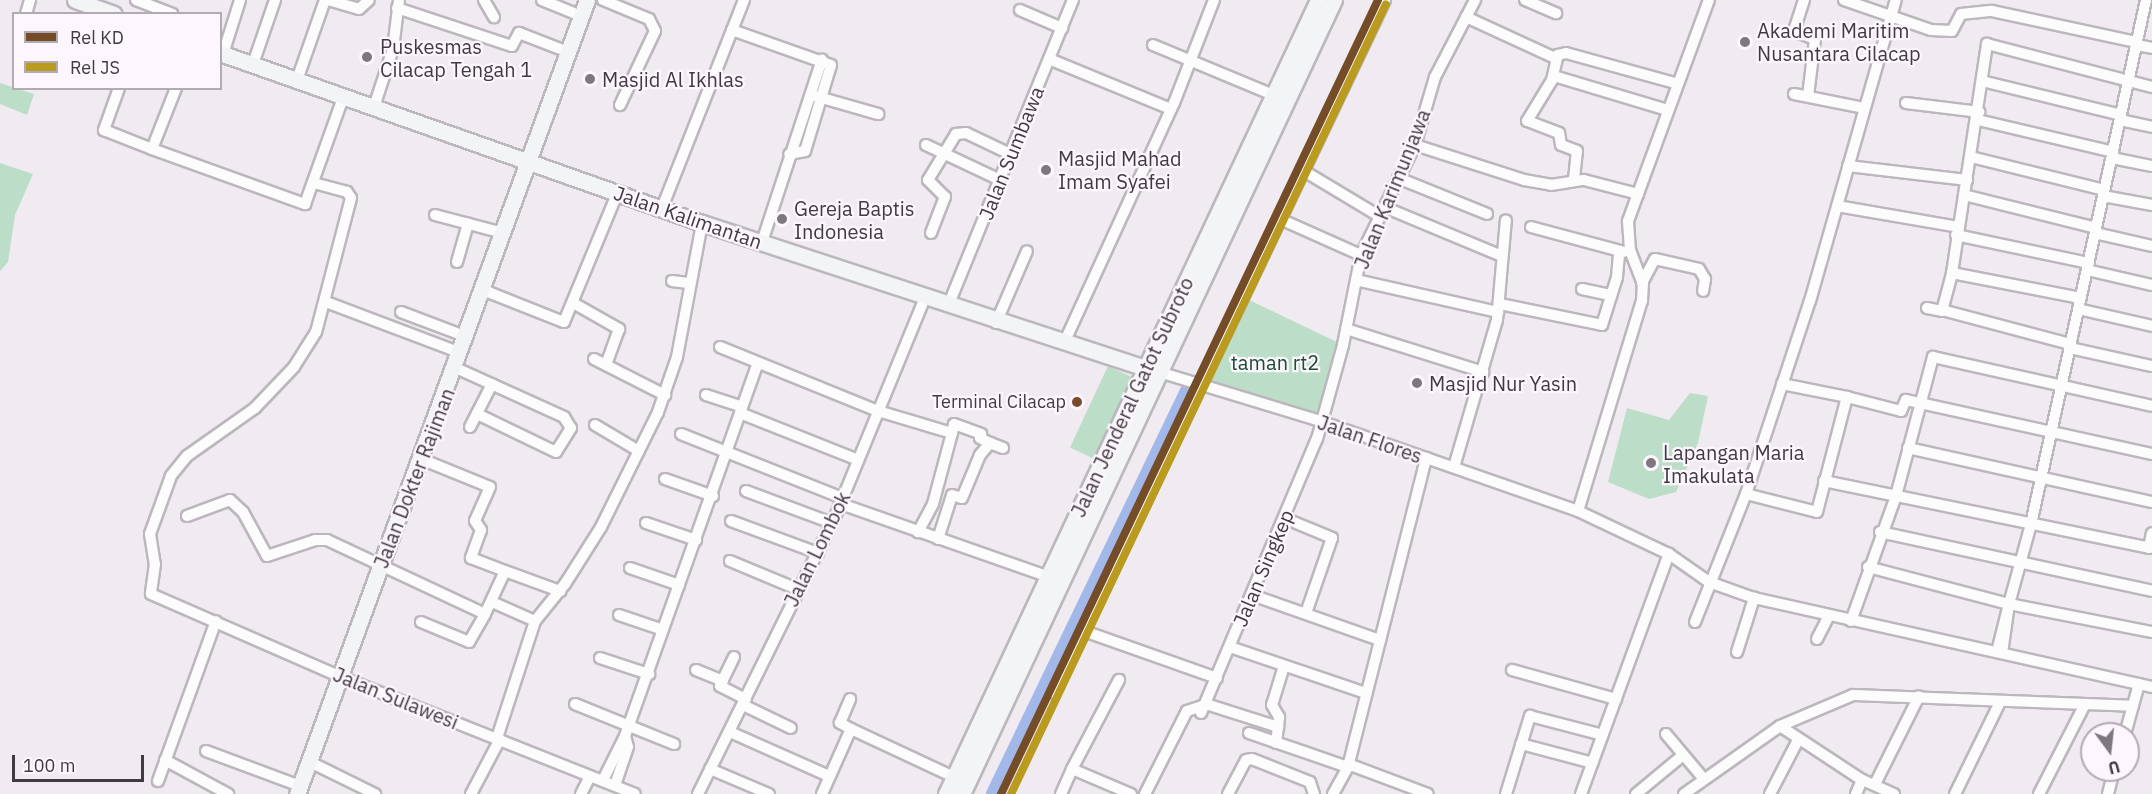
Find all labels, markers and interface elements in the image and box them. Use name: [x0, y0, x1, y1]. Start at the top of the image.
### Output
legend: [12, 12, 222, 90]
place label: Akademi Maritim Nusantara Cilacap: [1757, 19, 1921, 66]
text: Rel KD: [70, 26, 124, 49]
place label: Puskesmas Cilacap Tengah 1: [380, 34, 532, 81]
marker: Akademi Maritim Nusantara Cilacap: [1738, 35, 1752, 49]
marker: Puskesmas Cilacap Tengah 1: [358, 48, 376, 66]
text: Rel JS: [70, 56, 120, 79]
place label: Masjid Al Ikhlas: [602, 67, 744, 91]
marker: Masjid Al Ikhlas: [583, 72, 597, 86]
street label: Jalan Sumbawa: [973, 83, 1049, 223]
street label: Jalan Karimunjawa: [1349, 106, 1435, 272]
place label: Masjid Mahad Imam Syafei: [1058, 146, 1182, 193]
marker: Masjid Mahad Imam Syafei: [1039, 163, 1053, 177]
street label: Jalan Kalimantan: [611, 180, 765, 254]
place label: Gereja Baptis Indonesia: [794, 196, 914, 243]
marker: Gereja Baptis Indonesia: [775, 212, 789, 226]
street label: Jalan Jenderal Gatot Subroto: [1066, 273, 1198, 521]
park label: taman rt2: [1231, 350, 1319, 374]
place label: Masjid Nur Yasin: [1429, 371, 1577, 395]
marker: Masjid Nur Yasin: [1410, 376, 1424, 390]
street label: Jalan Dokter Rajiman: [369, 385, 459, 571]
place label: Terminal Cilacap: [932, 391, 1066, 413]
marker: Terminal Cilacap: [1071, 396, 1083, 408]
street label: Jalan Flores: [1315, 410, 1425, 468]
place label: Lapangan Maria Imakulata: [1663, 440, 1805, 487]
marker: Lapangan Maria Imakulata: [1644, 456, 1658, 470]
street label: Jalan Lombok: [779, 488, 855, 610]
street label: Jalan Singkep: [1228, 506, 1298, 630]
street label: Jalan Sulawesi: [330, 662, 462, 734]
north arrow: [2080, 722, 2140, 782]
scale bar: [15, 743, 147, 781]
text: 100 m: [23, 754, 75, 777]
text: U: [2106, 756, 2122, 779]

